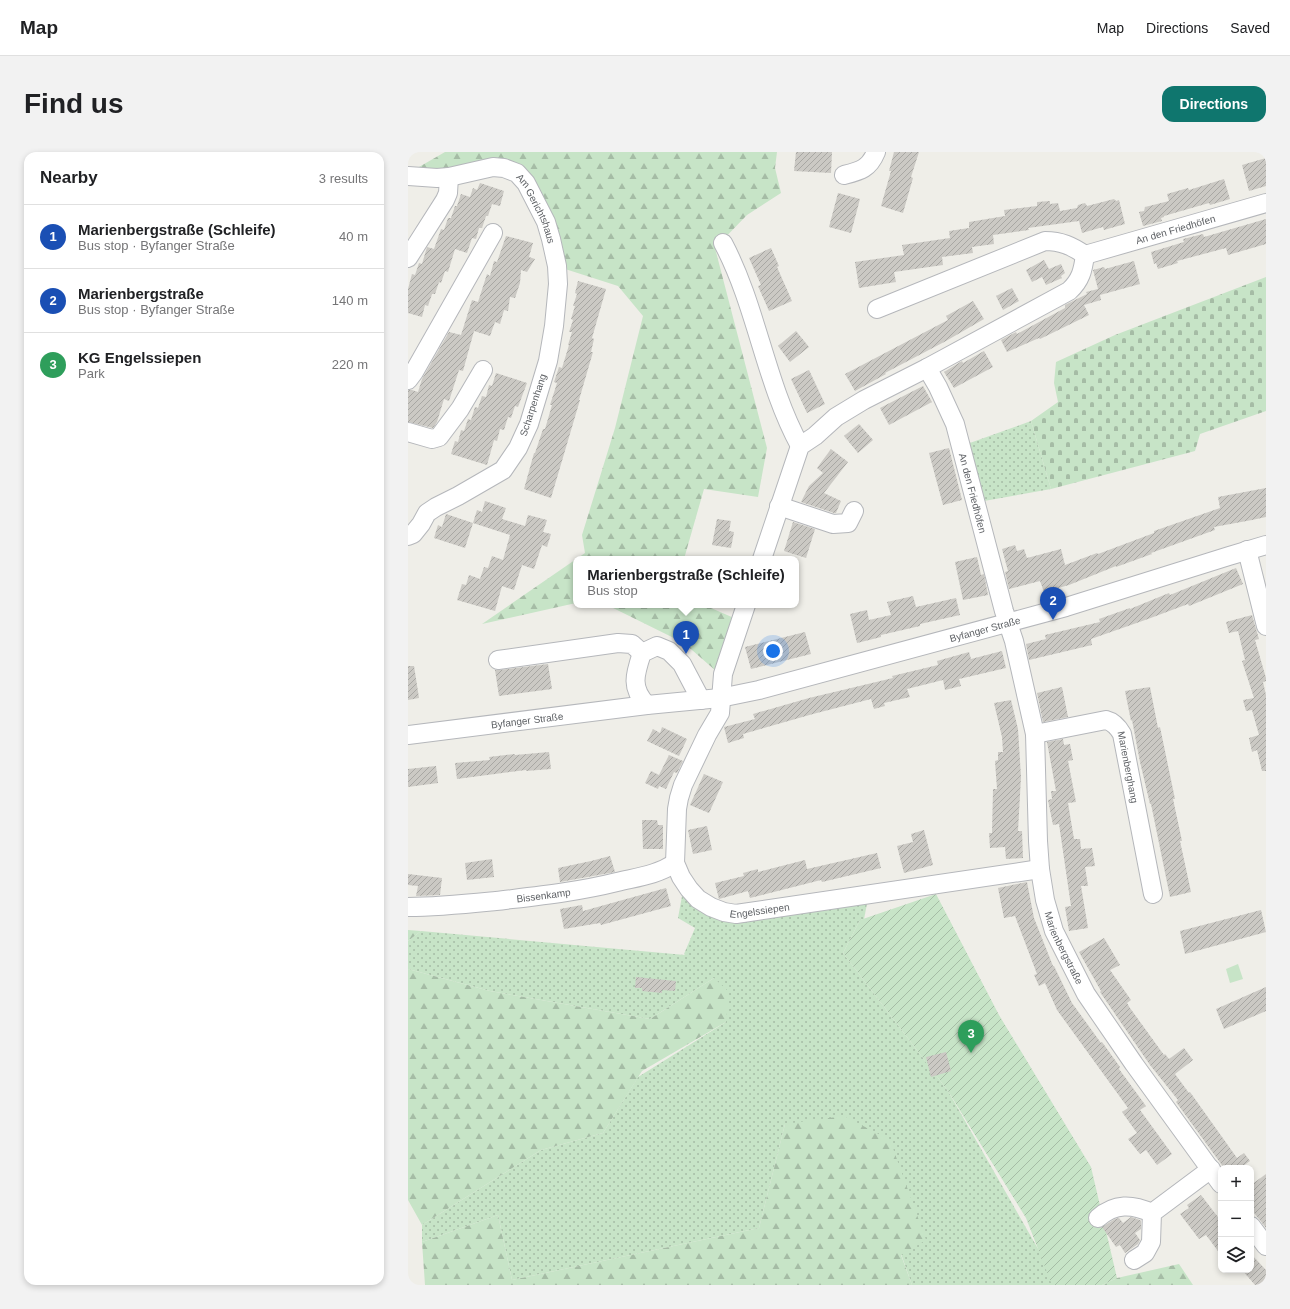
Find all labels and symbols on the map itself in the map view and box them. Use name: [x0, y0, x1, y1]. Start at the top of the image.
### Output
street label: Am Gerichtshaus: [515, 171, 557, 244]
street label: An den Friedhöfen: [1134, 212, 1216, 246]
street label: Scharpenhang: [518, 372, 548, 438]
street label: An den Friedhöfen: [957, 452, 989, 534]
pin: 2: [1040, 587, 1066, 620]
street label: Byfanger Straße: [948, 614, 1022, 644]
pin: 1: [673, 621, 699, 654]
your location: [763, 641, 783, 661]
street label: Byfanger Straße: [490, 710, 564, 730]
street label: Marienberghang: [1116, 730, 1141, 804]
street label: Bissenkamp: [516, 886, 572, 904]
street label: Engelssiepen: [729, 901, 790, 920]
street label: Marienbergstraße: [1043, 910, 1086, 986]
pin: 3: [958, 1020, 984, 1053]

